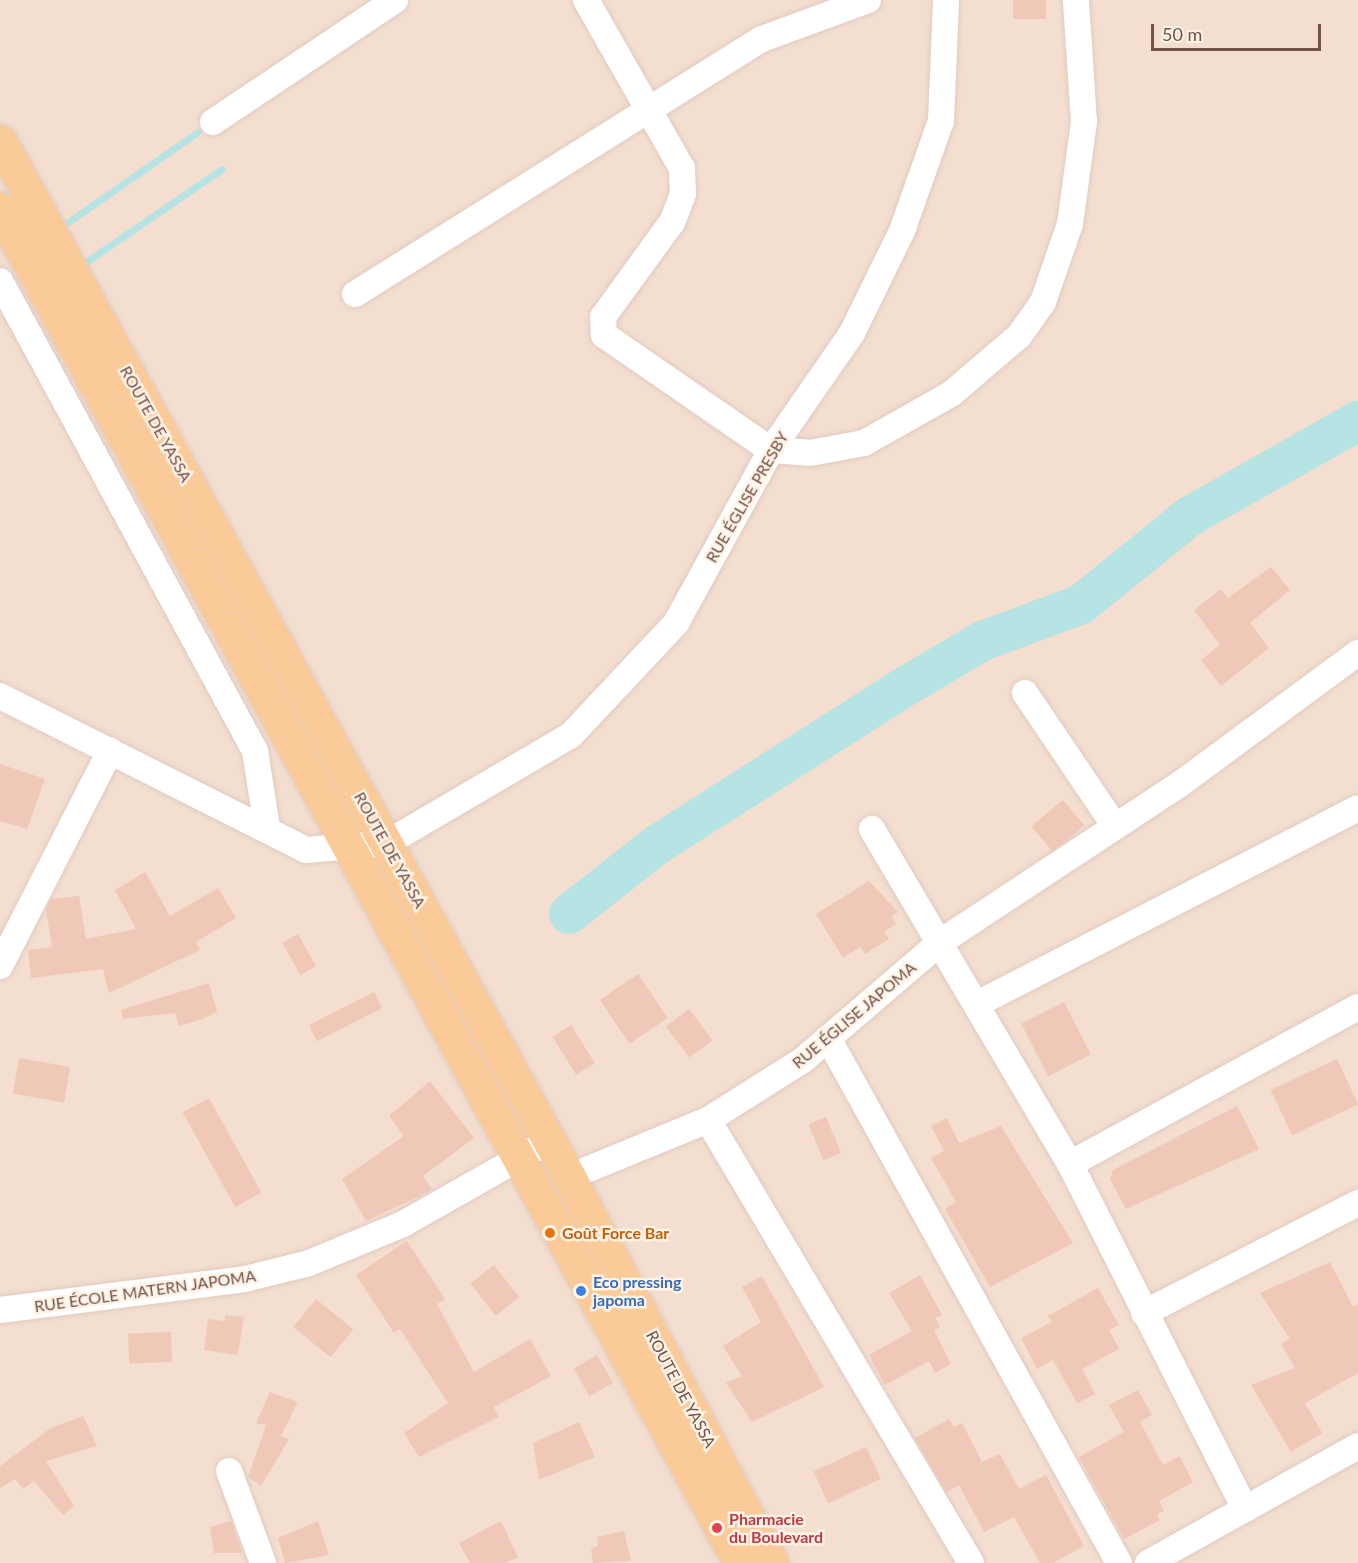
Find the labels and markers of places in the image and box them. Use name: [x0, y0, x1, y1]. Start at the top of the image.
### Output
place label: Goût Force Bar: [562, 1223, 669, 1243]
marker: Goût Force Bar: [543, 1226, 557, 1240]
place label: Eco pressing japoma: [593, 1272, 681, 1310]
marker: Eco pressing japoma: [574, 1284, 588, 1298]
place label: Pharmacie du Boulevard: [729, 1509, 823, 1547]
marker: Pharmacie du Boulevard: [710, 1521, 724, 1535]

